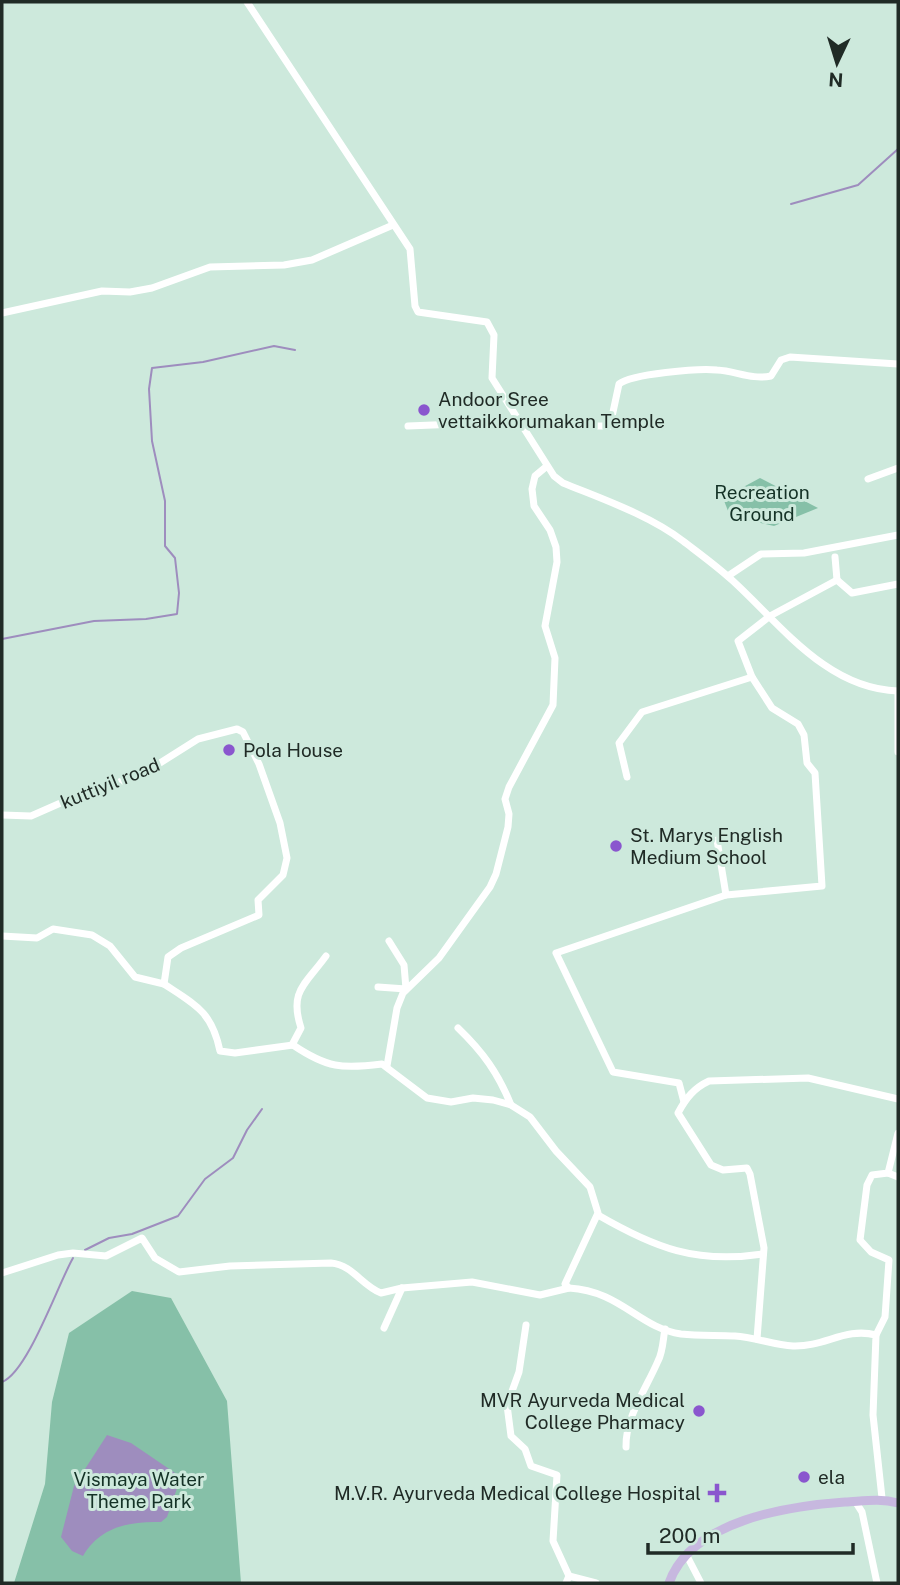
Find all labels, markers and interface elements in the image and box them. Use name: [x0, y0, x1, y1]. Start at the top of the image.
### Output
north arrow: [802, 28, 872, 98]
text: N: [828, 68, 844, 91]
place label: Andoor Sree vettaikkorumakan Temple: [438, 388, 665, 432]
marker: Andoor Sree vettaikkorumakan Temple: [416, 402, 432, 418]
park label: Recreation Ground: [714, 481, 810, 525]
place label: Pola House: [243, 739, 343, 761]
marker: Pola House: [221, 742, 237, 758]
street label: kuttiyil road: [57, 753, 163, 813]
place label: St. Marys English Medium School: [630, 824, 783, 868]
marker: St. Marys English Medium School: [608, 838, 624, 854]
place label: MVR Ayurveda Medical College Pharmacy: [480, 1389, 685, 1433]
marker: MVR Ayurveda Medical College Pharmacy: [691, 1403, 707, 1419]
place label: ela: [818, 1466, 845, 1488]
park label: Vismaya Water Theme Park: [73, 1468, 205, 1512]
marker: ela: [796, 1469, 812, 1485]
place label: M.V.R. Ayurveda Medical College Hospital: [334, 1482, 701, 1504]
marker: M.V.R. Ayurveda Medical College Hospital: [707, 1483, 727, 1503]
scale bar: [648, 1512, 853, 1556]
text: 200 m: [659, 1523, 720, 1548]

